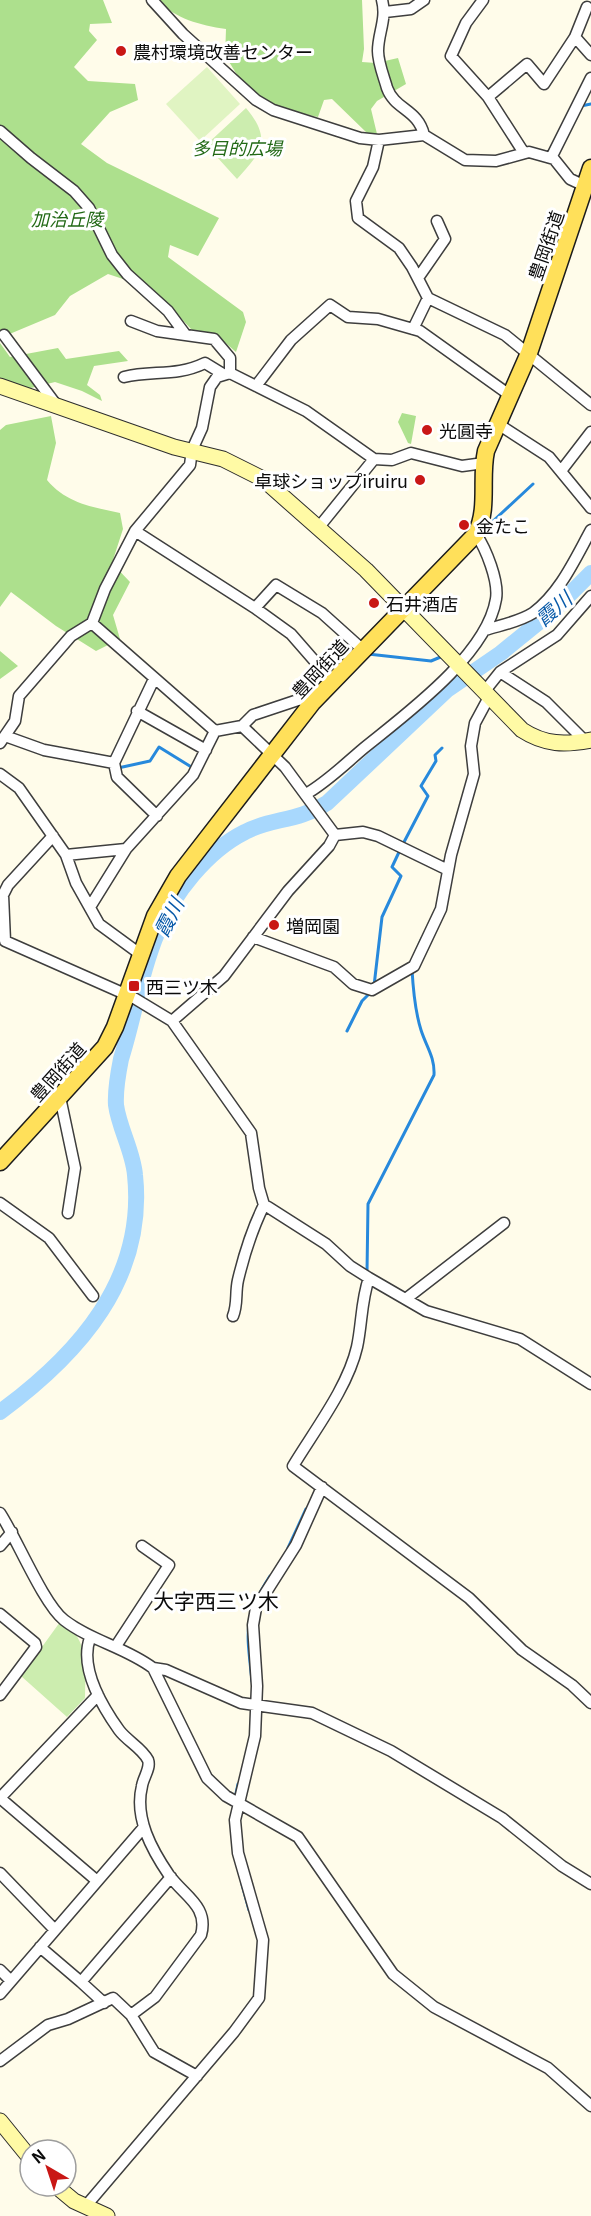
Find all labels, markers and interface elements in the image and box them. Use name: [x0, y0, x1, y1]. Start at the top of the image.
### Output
place label: 農村環境改善センター: [133, 38, 313, 64]
marker: 農村環境改善センター: [114, 44, 128, 58]
park label: 多目的広場: [192, 134, 284, 160]
park label: 加治丘陵: [31, 205, 105, 231]
street label: 豊岡街道: [521, 207, 569, 283]
place label: 光圓寺: [439, 417, 493, 443]
marker: 光圓寺: [420, 423, 434, 437]
place label: 卓球ショップiruiru: [254, 467, 408, 493]
marker: 卓球ショップiruiru: [413, 473, 427, 487]
place label: 金たこ: [476, 512, 530, 538]
marker: 金たこ: [457, 518, 471, 532]
water label: 霞川: [528, 583, 579, 632]
place label: 石井酒店: [386, 590, 458, 616]
marker: 石井酒店: [367, 596, 381, 610]
street label: 豊岡街道: [285, 633, 353, 703]
water label: 霞川: [146, 891, 191, 941]
place label: 増岡園: [286, 912, 340, 938]
marker: 増岡園: [267, 918, 281, 932]
place label: 西三ツ木: [146, 973, 218, 999]
marker: 西三ツ木: [127, 979, 141, 993]
street label: 豊岡街道: [23, 1036, 91, 1106]
district label: 大字西三ツ木: [153, 1585, 279, 1615]
north arrow: [18, 2138, 78, 2198]
text: N: [26, 2142, 50, 2169]

